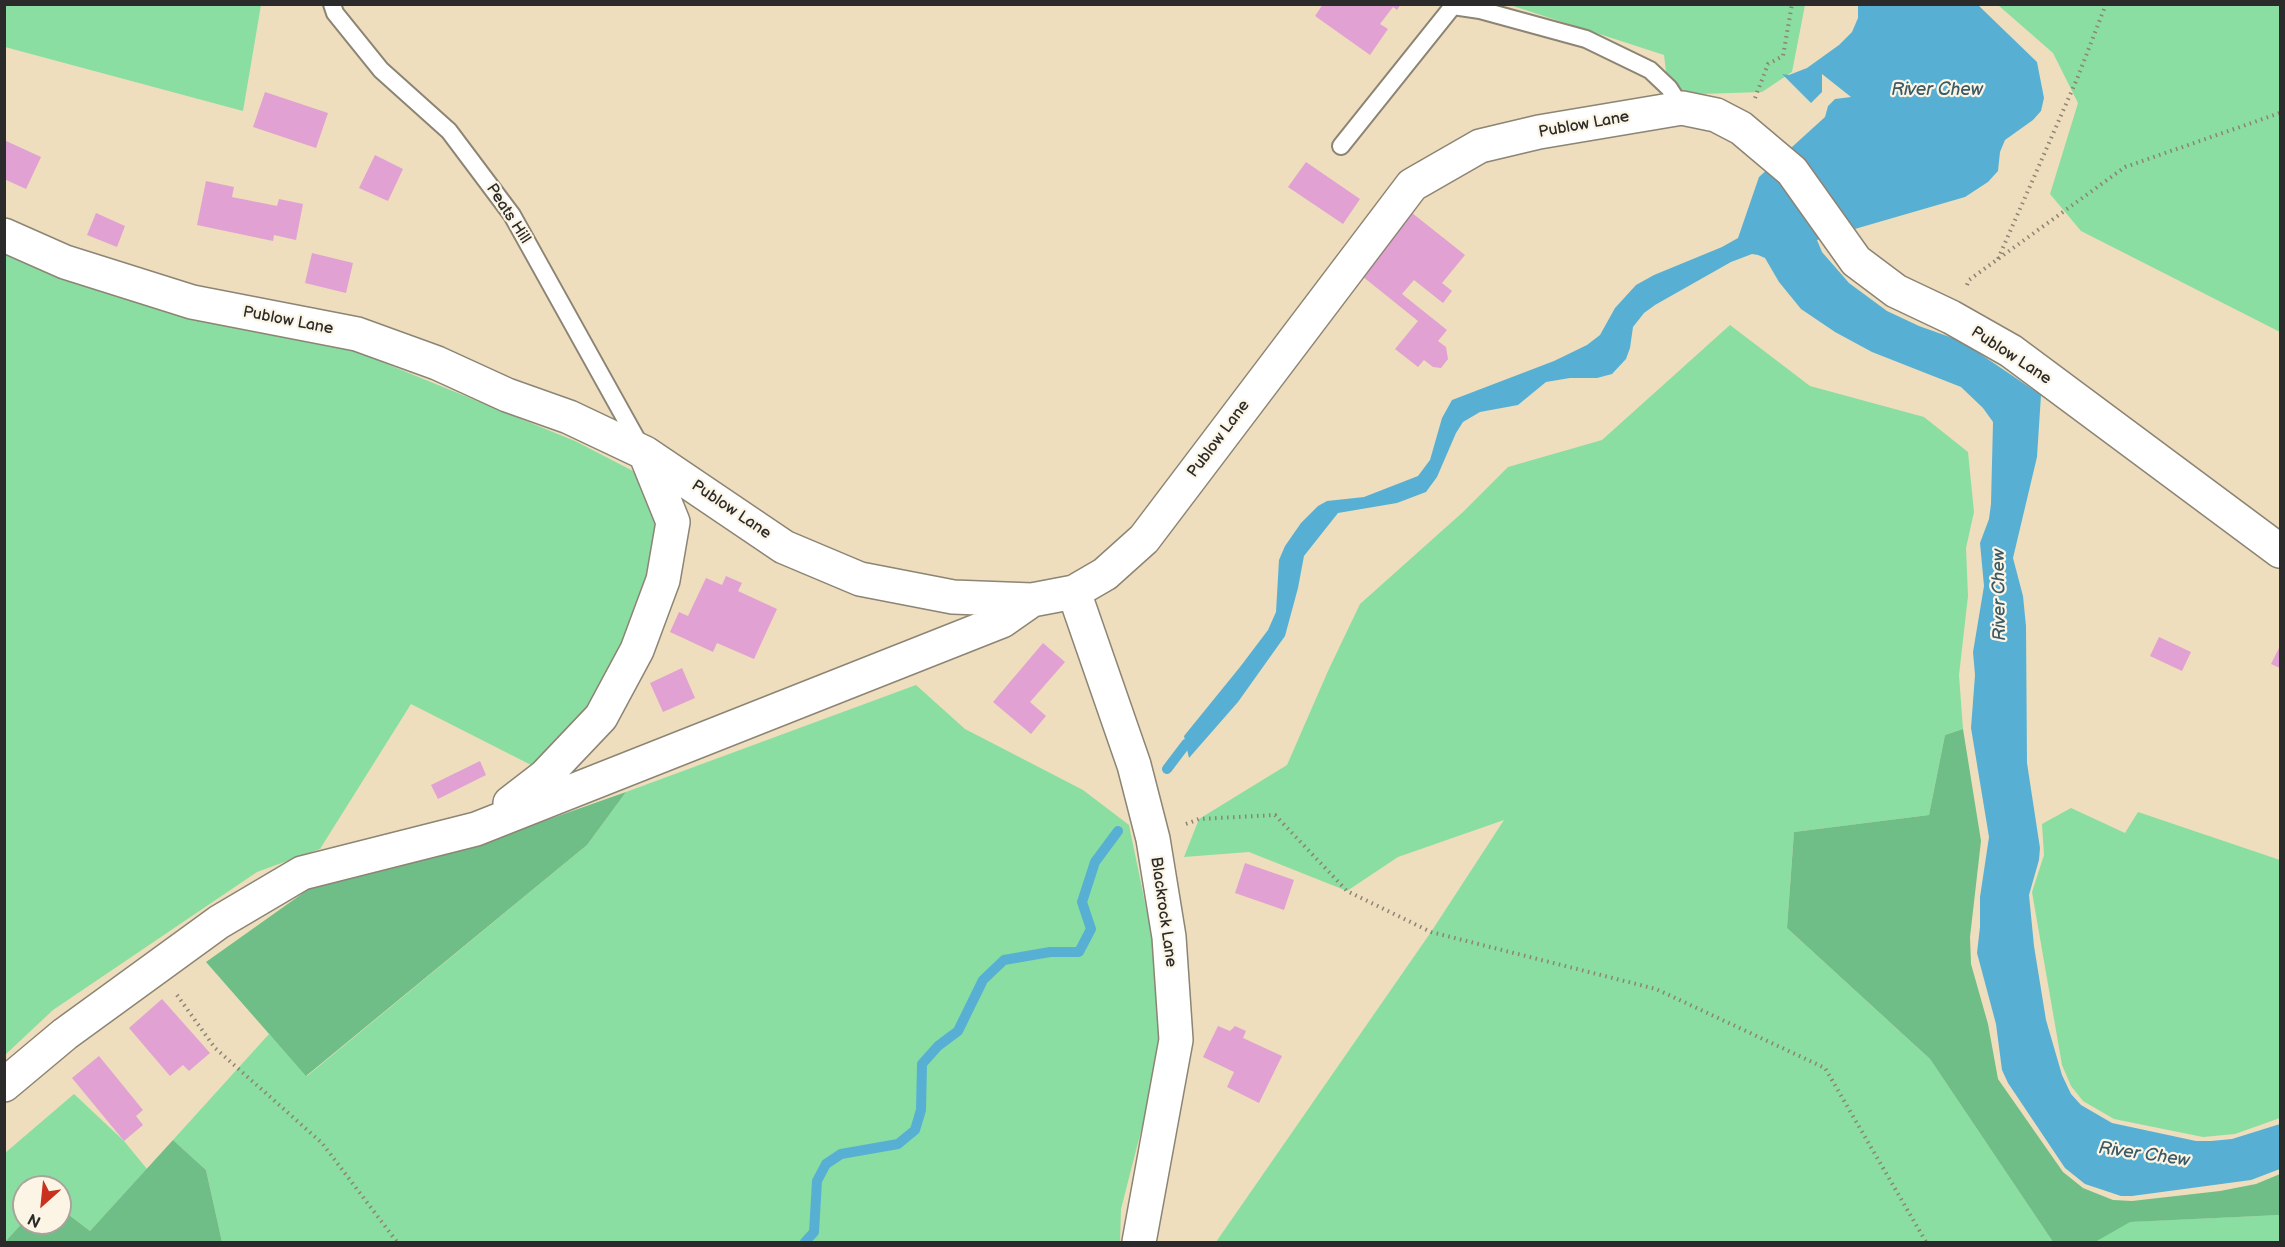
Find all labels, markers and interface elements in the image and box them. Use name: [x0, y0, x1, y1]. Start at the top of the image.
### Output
water label: River Chew: [1891, 79, 1983, 101]
street label: Publow Lane: [1537, 108, 1631, 142]
street label: Peats Hill: [482, 180, 534, 248]
street label: Publow Lane: [241, 303, 335, 339]
street label: Publow Lane: [1967, 323, 2055, 389]
street label: Publow Lane: [1184, 397, 1254, 481]
street label: Publow Lane: [688, 476, 774, 544]
water label: River Chew: [1988, 549, 2012, 641]
street label: Blackrock Lane: [1146, 856, 1180, 968]
water label: River Chew: [2097, 1138, 2191, 1172]
north arrow: [12, 1175, 72, 1235]
text: N: [25, 1209, 44, 1231]

